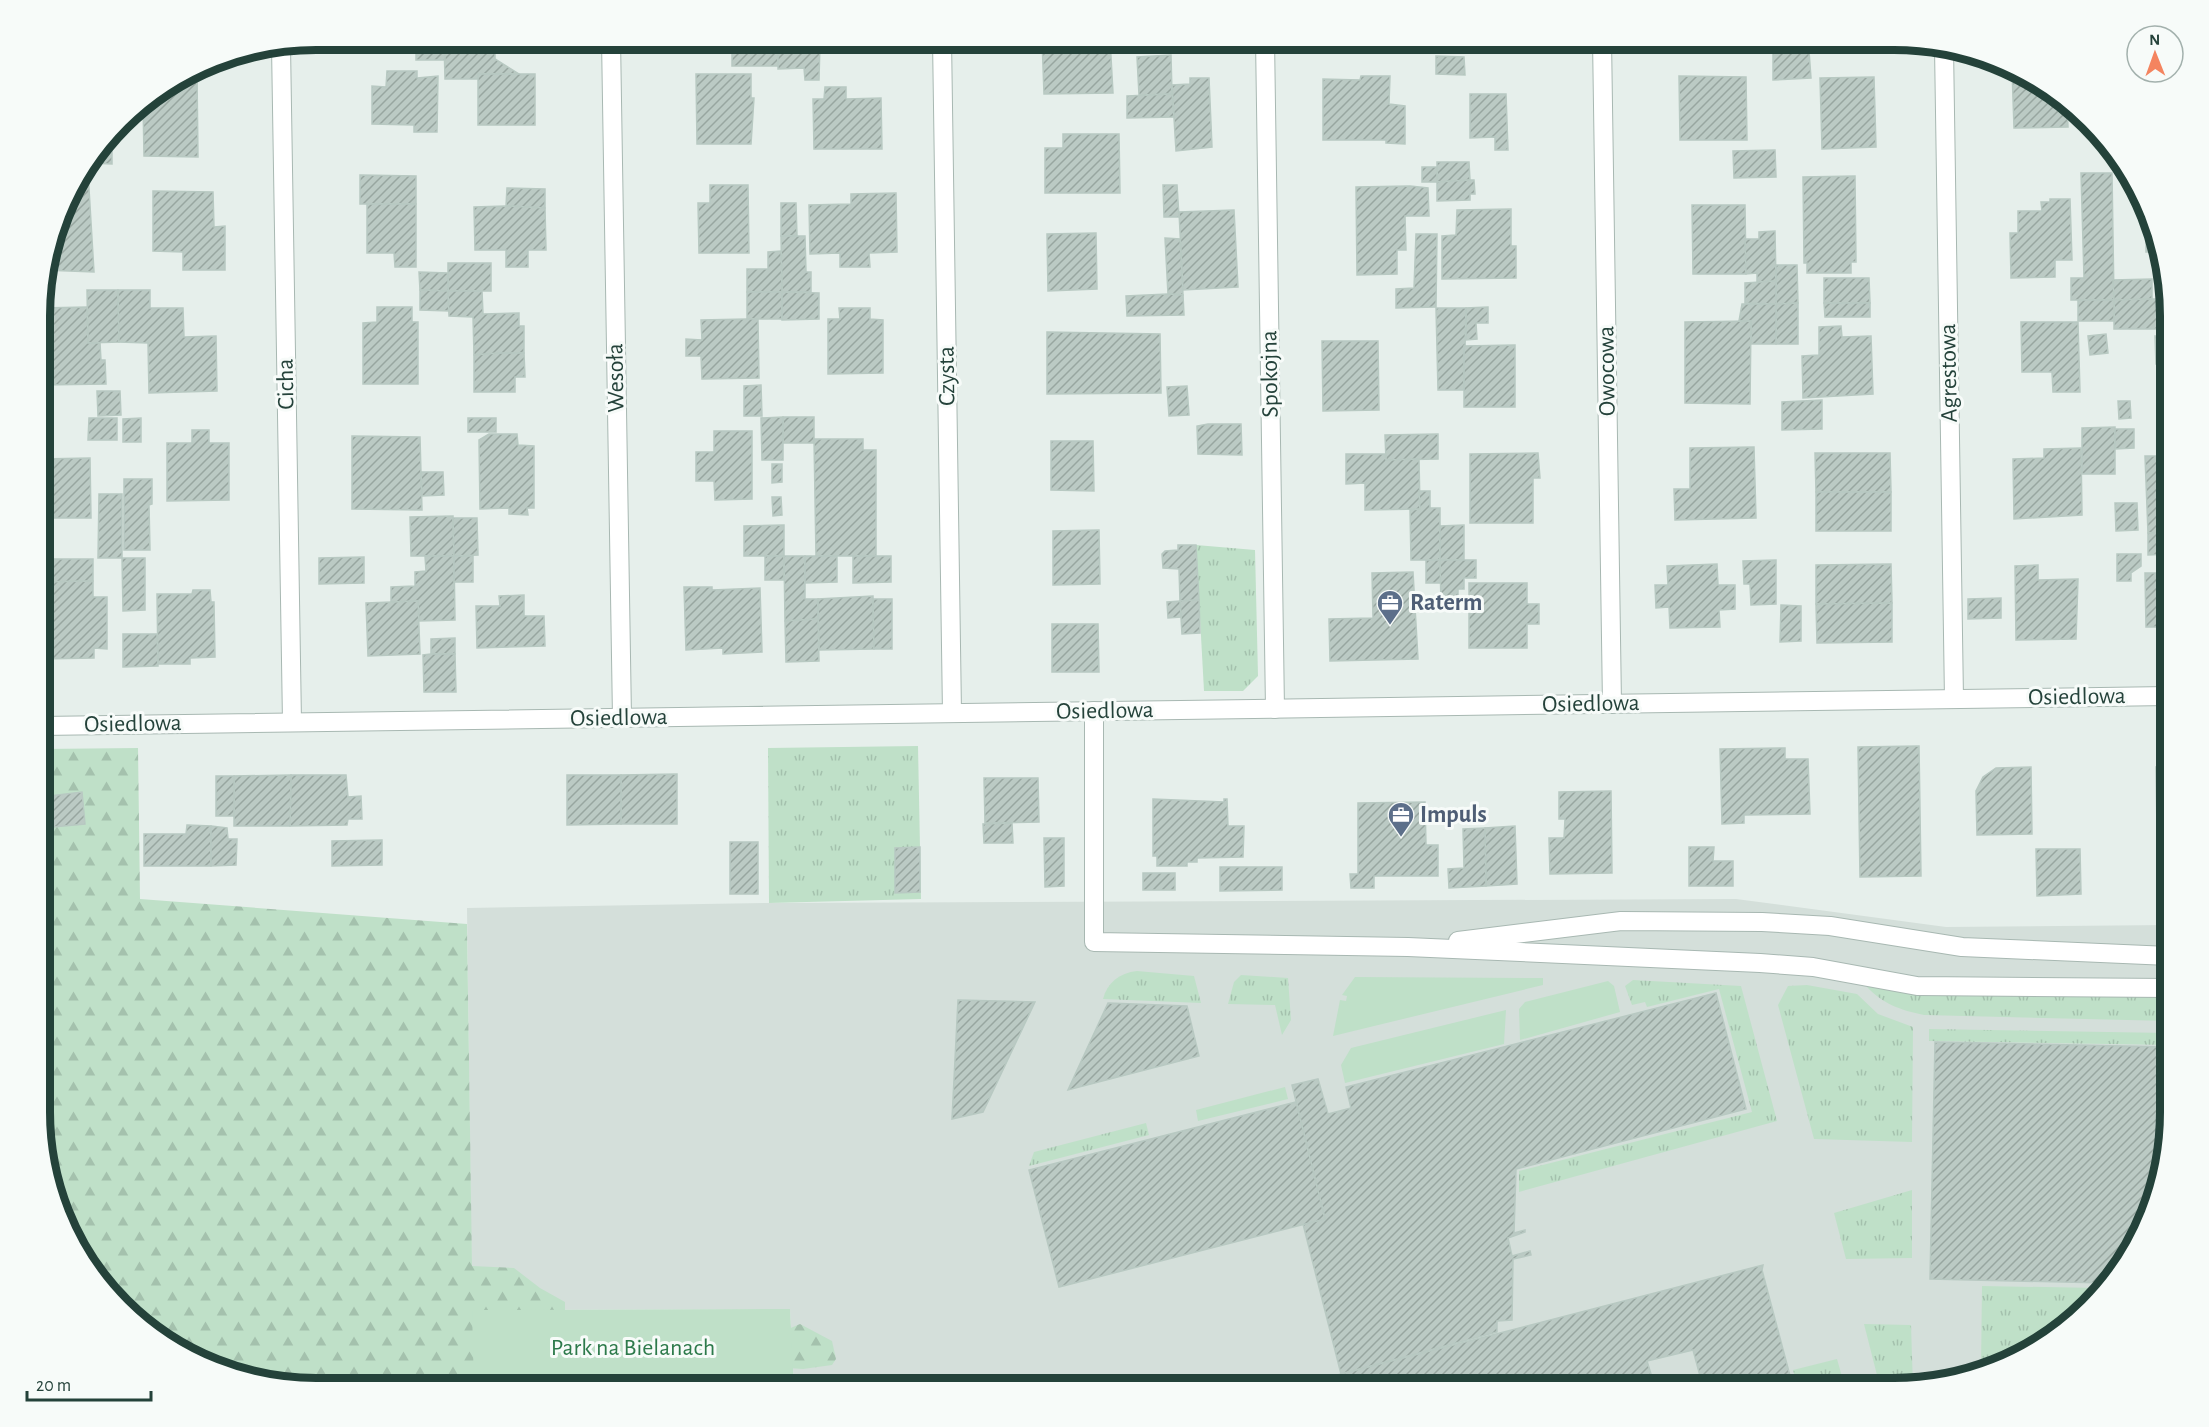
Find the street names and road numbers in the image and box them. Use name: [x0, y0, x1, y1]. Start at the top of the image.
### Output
street label: Agrestowa: [1936, 323, 1962, 423]
street label: Owocowa: [1594, 326, 1620, 416]
street label: Spokojna: [1257, 330, 1283, 418]
street label: Wesoła: [603, 343, 629, 413]
street label: Czysta: [934, 346, 960, 406]
street label: Cicha: [274, 358, 298, 410]
street label: Osiedlowa: [2028, 684, 2126, 710]
street label: Osiedlowa: [1542, 691, 1640, 717]
street label: Osiedlowa: [1056, 698, 1154, 724]
street label: Osiedlowa: [570, 705, 668, 731]
street label: Osiedlowa: [84, 711, 182, 737]

